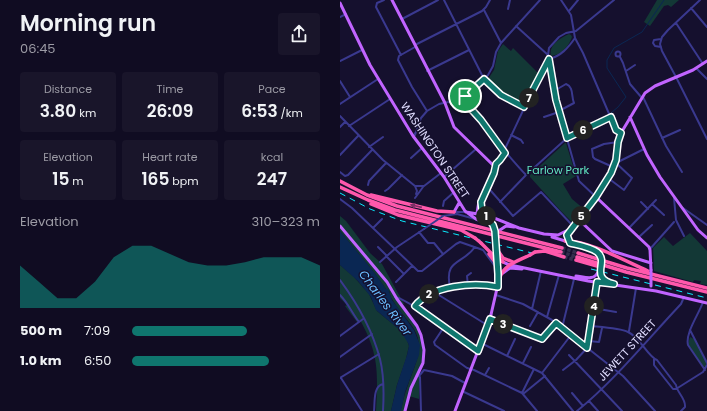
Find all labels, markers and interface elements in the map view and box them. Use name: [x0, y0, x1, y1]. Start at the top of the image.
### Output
text: Morning run: [20, 8, 156, 39]
button: share: [278, 13, 320, 55]
text: 06:45: [20, 39, 56, 58]
pin: [448, 79, 482, 113]
text: Distance: [44, 81, 92, 97]
text: Time: [157, 81, 183, 97]
text: Pace: [258, 81, 286, 97]
icon: arrive: [454, 85, 476, 107]
pin: 7: [519, 88, 539, 108]
text: 7: [526, 90, 532, 106]
text: 3.80: [40, 99, 76, 123]
text: 26:09: [147, 99, 193, 123]
text: 6:53: [241, 99, 278, 123]
street label: WASHINGTON STREET: [397, 99, 473, 201]
text: km: [76, 105, 96, 121]
text: /km: [278, 105, 303, 121]
pin: 6: [573, 120, 593, 140]
text: 6: [579, 122, 587, 138]
text: Elevation: [43, 149, 93, 165]
text: Heart rate: [142, 149, 198, 165]
text: kcal: [261, 149, 283, 165]
park label: Farlow Park: [527, 162, 590, 178]
text: 15: [52, 167, 69, 191]
text: 165: [141, 167, 169, 191]
text: 247: [257, 167, 287, 191]
text: m: [69, 173, 84, 189]
text: bpm: [169, 173, 199, 189]
one-way arrow: [410, 202, 422, 208]
pin: 1: [476, 206, 496, 226]
pin: 5: [571, 206, 591, 226]
text: 1: [484, 208, 488, 224]
text: 5: [577, 208, 585, 224]
text: Elevation: [20, 212, 79, 231]
text: 310–323 m: [252, 212, 320, 231]
water label: Charles River: [355, 266, 416, 340]
pin: 2: [419, 284, 439, 304]
text: 2: [426, 286, 432, 302]
pin: 4: [584, 296, 604, 316]
text: 4: [590, 298, 598, 314]
pin: 3: [493, 314, 513, 334]
text: 3: [500, 316, 506, 332]
street label: JEWETT STREET: [594, 316, 660, 384]
text: 500 m: [20, 321, 62, 340]
text: 7:09: [84, 321, 110, 340]
text: 1.0 km: [20, 351, 62, 370]
text: 6:50: [84, 351, 111, 370]

